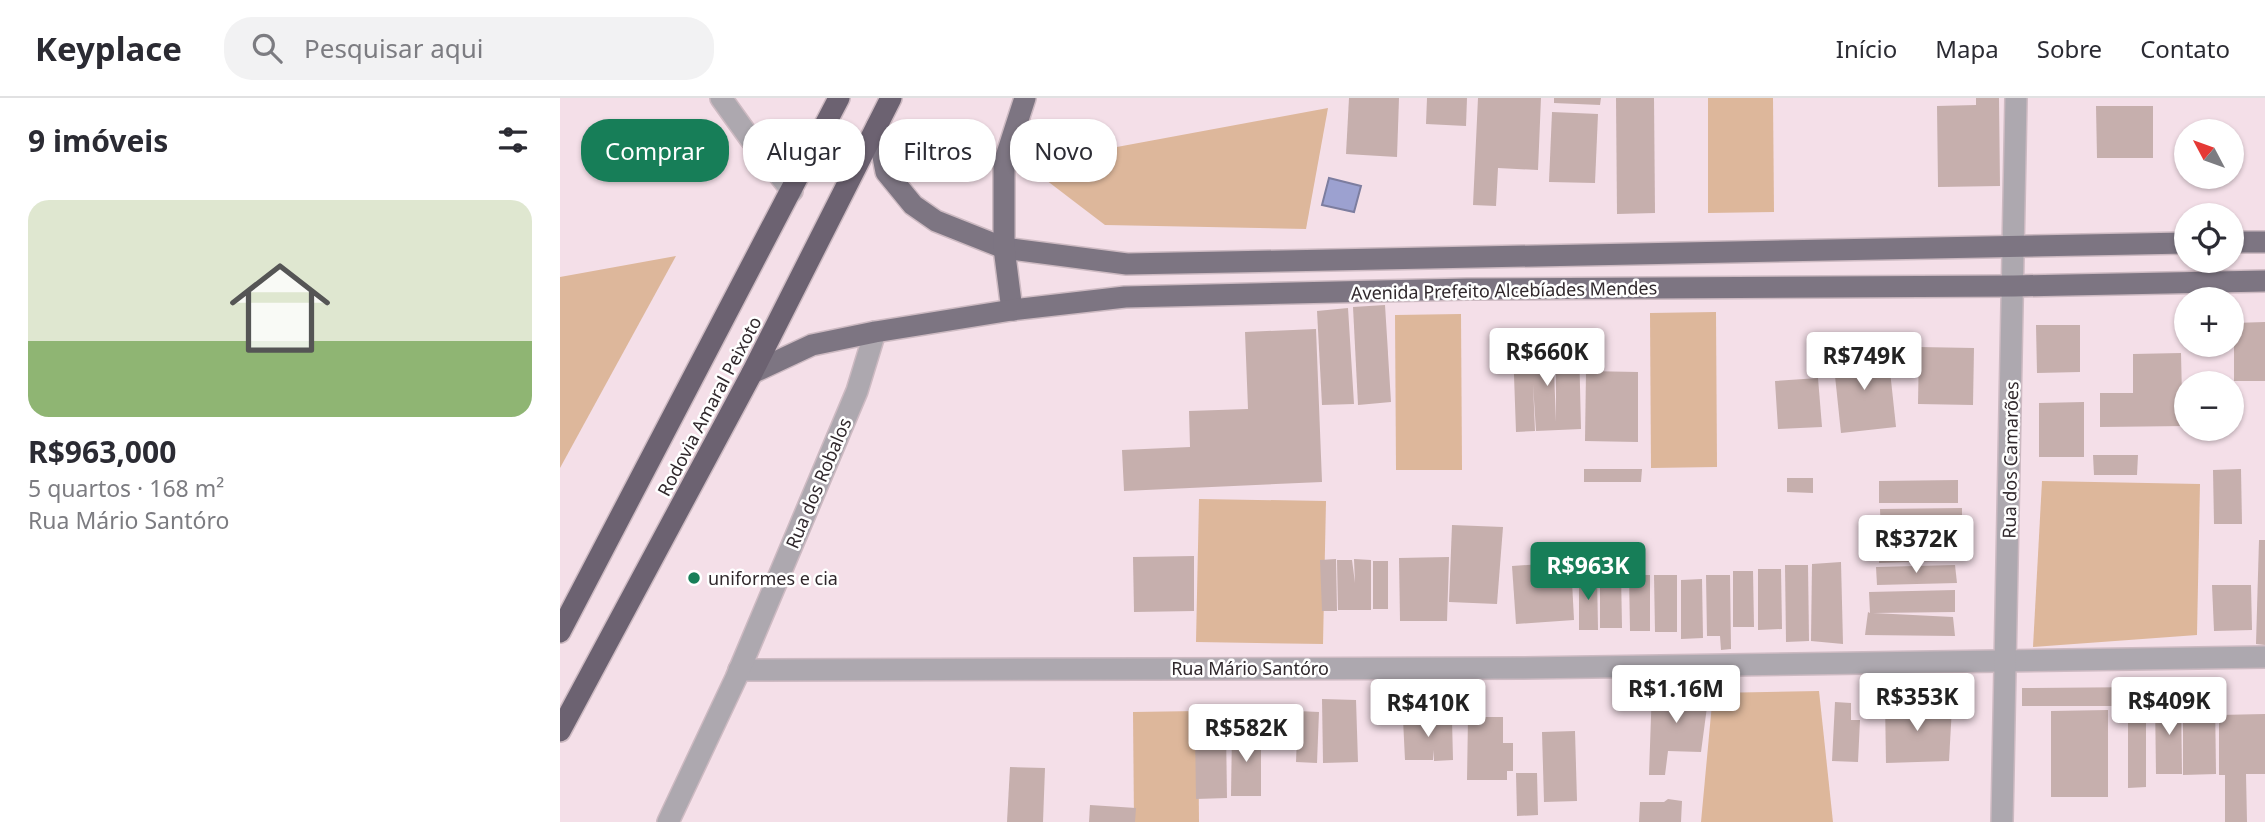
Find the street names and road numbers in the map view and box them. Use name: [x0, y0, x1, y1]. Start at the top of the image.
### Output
street label: Avenida Prefeito Alcebíades Mendes: [1351, 275, 1657, 305]
street label: Rodovia Amaral Peixoto: [651, 312, 767, 500]
street label: Rua dos Camarões: [1997, 381, 2023, 539]
street label: Rua dos Robalos: [780, 414, 856, 552]
street label: Rua Mário Santóro: [1171, 656, 1329, 680]

